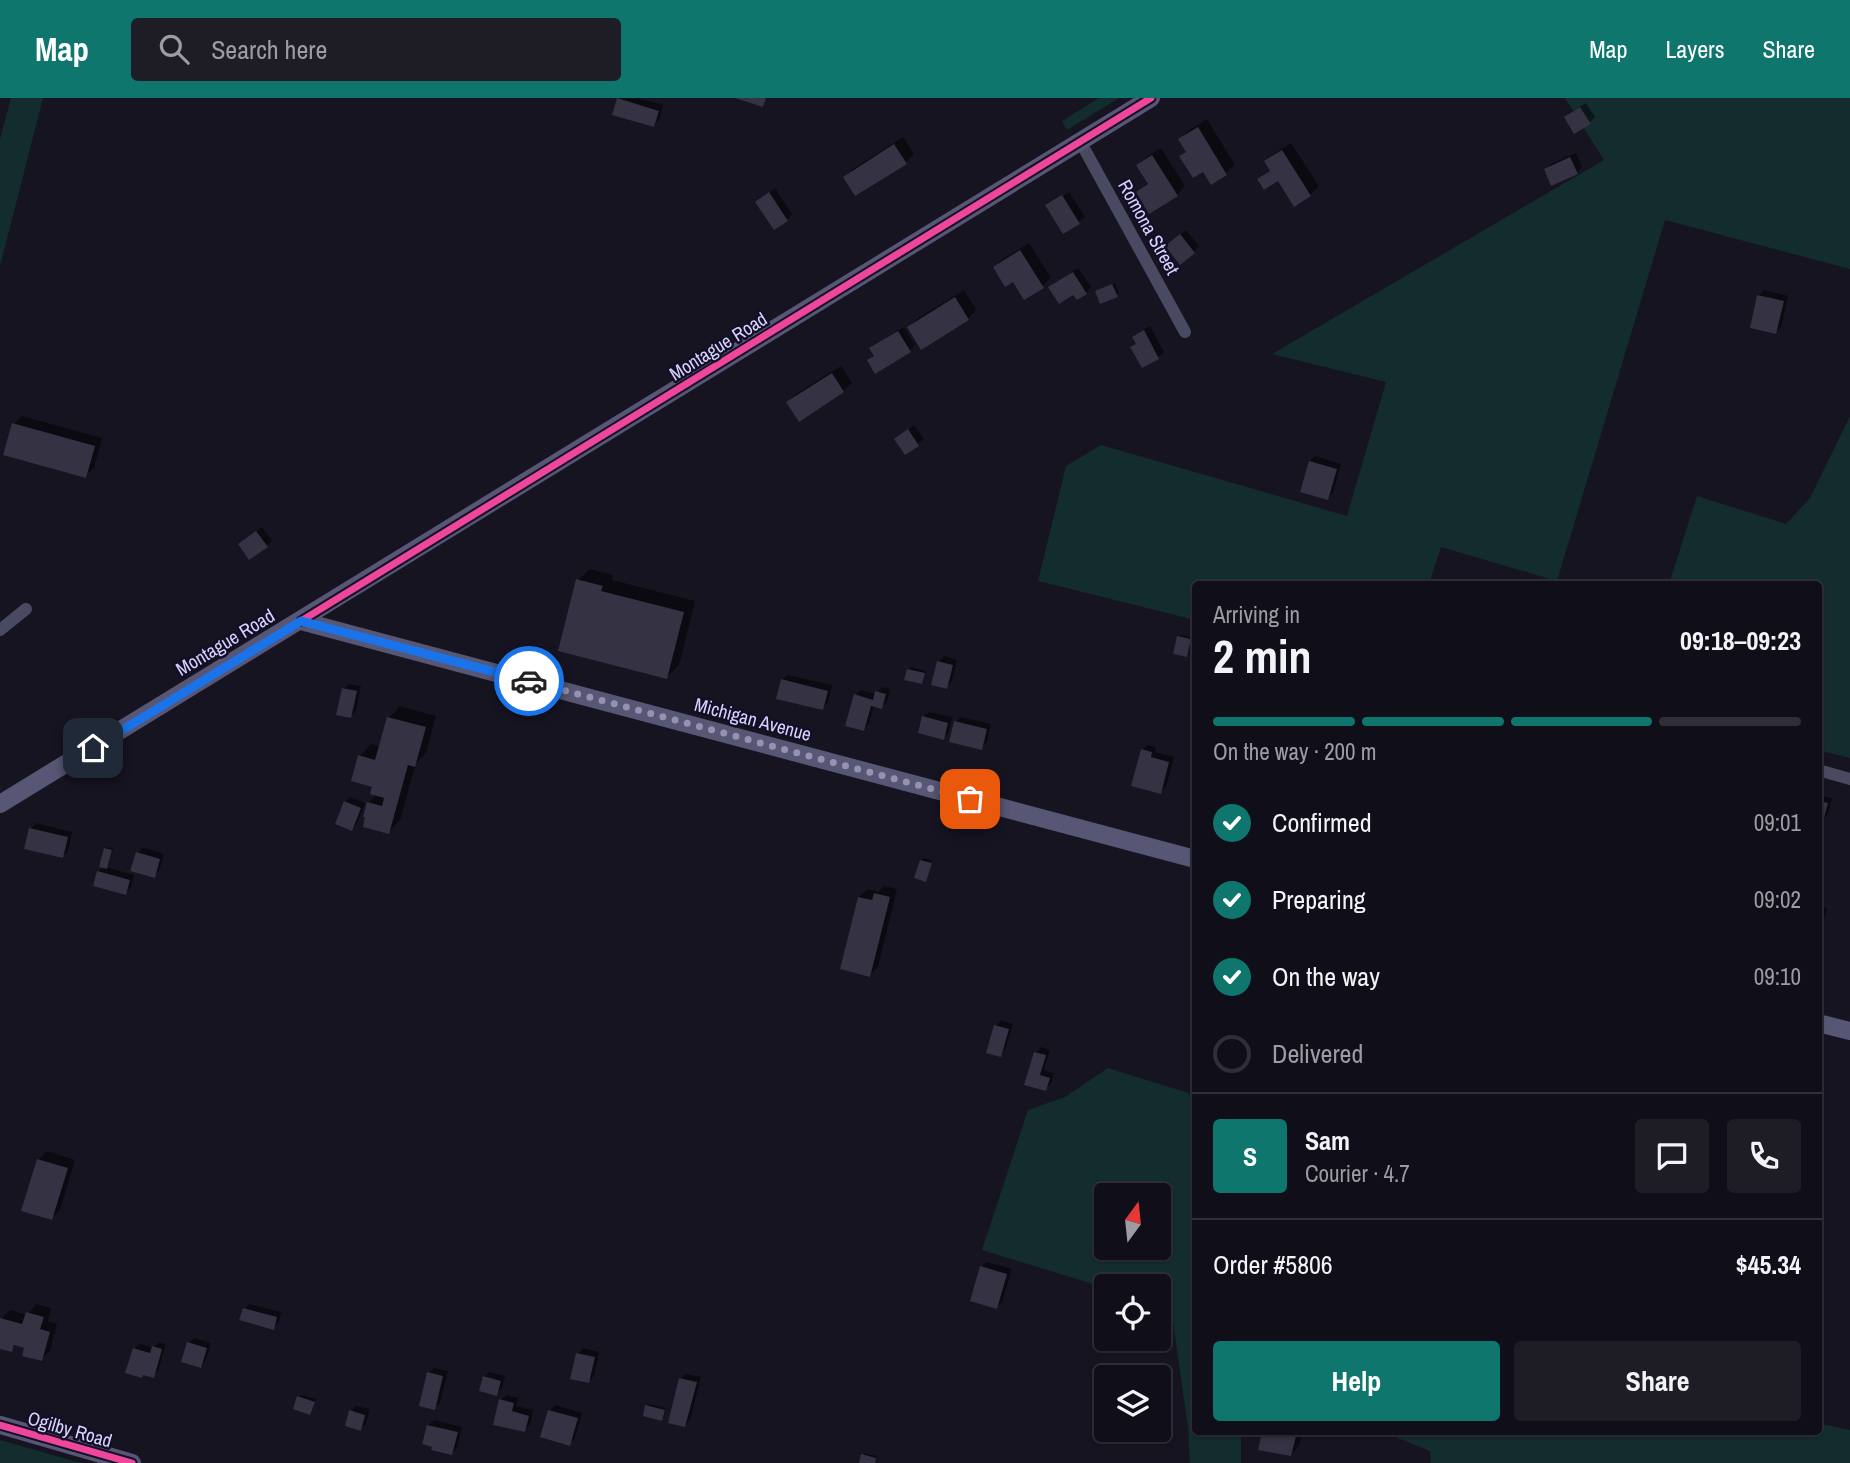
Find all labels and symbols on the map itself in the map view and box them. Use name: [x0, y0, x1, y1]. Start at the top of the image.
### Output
street label: Romona Street: [1112, 175, 1186, 280]
street label: Montague Road: [664, 306, 772, 386]
street label: Montague Road: [171, 602, 279, 682]
courier: [494, 646, 564, 716]
street label: Michigan Avenue: [692, 691, 814, 747]
pin: [63, 718, 123, 778]
pin: [940, 769, 1000, 829]
north arrow: [1094, 1183, 1171, 1260]
street label: Ogilby Road: [25, 1405, 115, 1453]

